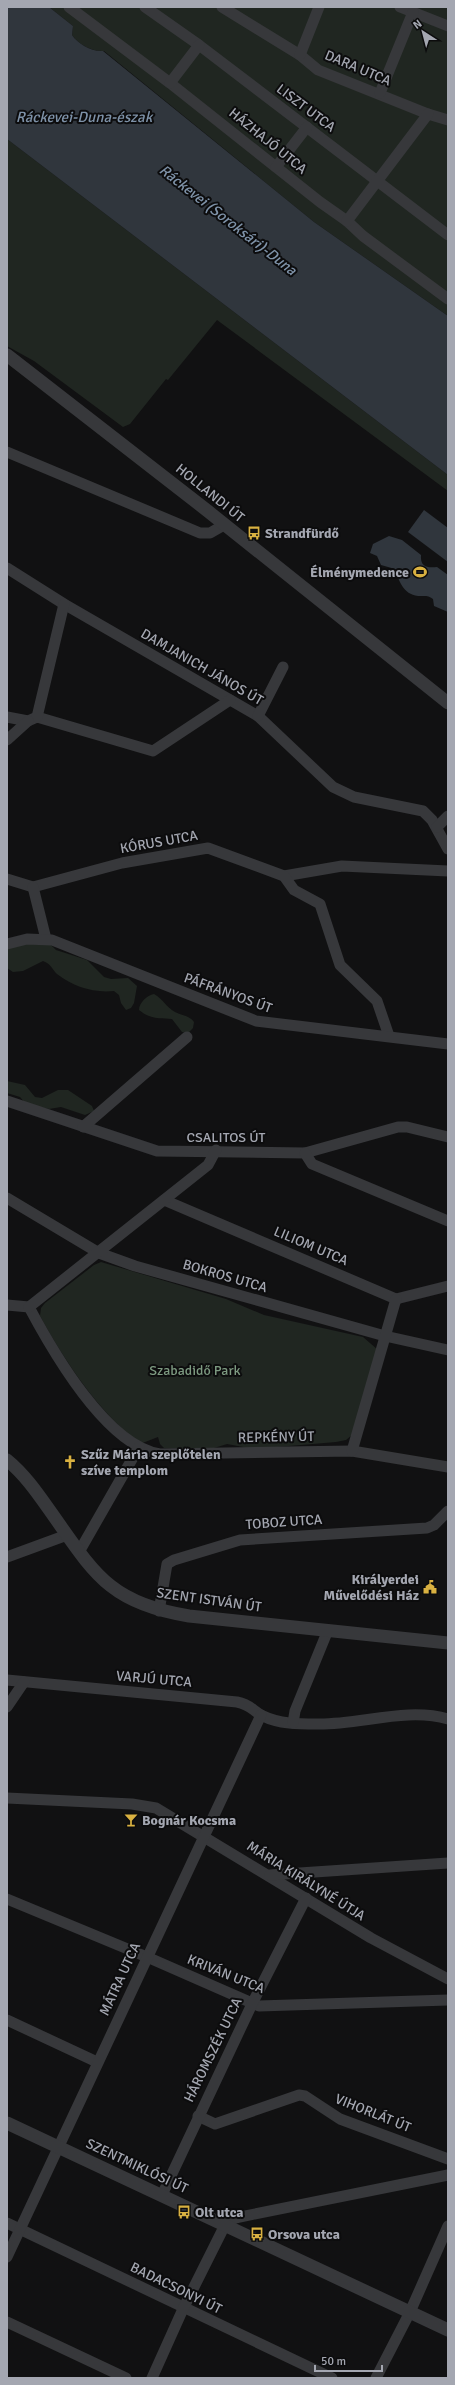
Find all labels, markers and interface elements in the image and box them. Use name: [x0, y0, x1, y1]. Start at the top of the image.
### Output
north arrow: [403, 12, 443, 52]
text: N: [410, 17, 424, 32]
street label: DARA UTCA: [322, 46, 394, 90]
street label: LISZT UTCA: [273, 80, 339, 136]
street label: HÁZHAJÓ UTCA: [226, 104, 311, 178]
water label: Ráckevei-Duna-észak: [16, 108, 154, 126]
water label: Ráckevei (Soroksári)-Duna: [156, 161, 301, 279]
street label: HOLLANDI ÚT: [172, 460, 248, 526]
bus stop icon: Strandfürdő: [246, 525, 262, 541]
place label: Strandfürdő: [265, 525, 339, 542]
place label: Élménymedence: [310, 564, 409, 581]
sports icon: Élménymedence: [412, 564, 428, 580]
street label: DAMJANICH JÁNOS ÚT: [138, 625, 266, 709]
street label: KÓRUS UTCA: [119, 827, 200, 857]
street label: PÁFRÁNYOS ÚT: [182, 969, 274, 1017]
street label: CSALITOS ÚT: [187, 1129, 266, 1146]
street label: LILIOM UTCA: [271, 1223, 351, 1269]
street label: BOKROS UTCA: [181, 1256, 270, 1296]
park label: Szabadidő Park: [149, 1362, 241, 1379]
street label: REPKÉNY ÚT: [238, 1428, 314, 1446]
place label: Szűz Mária szeplőtelen szíve templom: [81, 1446, 221, 1479]
church icon: Szűz Mária szeplőtelen szíve templom: [62, 1454, 78, 1470]
street label: TOBOZ UTCA: [245, 1511, 323, 1533]
place label: Királyerdei Művelődési Ház: [323, 1571, 419, 1604]
public building icon: Királyerdei Művelődési Ház: [422, 1579, 438, 1595]
street label: SZENT ISTVÁN ÚT: [155, 1584, 263, 1616]
street label: VARJÚ UTCA: [115, 1667, 193, 1691]
bar icon: Bognár Kocsma: [123, 1812, 139, 1828]
place label: Bognár Kocsma: [142, 1812, 236, 1829]
street label: MÁRIA KIRÁLYNÉ ÚTJA: [244, 1838, 369, 1925]
street label: MÁTRA UTCA: [96, 1939, 145, 2018]
street label: KRIVÁN UTCA: [185, 1951, 268, 1997]
street label: HÁROMSZÉK UTCA: [180, 1994, 246, 2105]
street label: VIHORLÁT ÚT: [333, 2090, 414, 2136]
street label: SZENTMIKLÓSI ÚT: [83, 2135, 191, 2197]
bus stop icon: Olt utca: [176, 2204, 192, 2220]
place label: Olt utca: [195, 2204, 244, 2221]
bus stop icon: Orsova utca: [249, 2226, 265, 2242]
place label: Orsova utca: [268, 2226, 340, 2243]
street label: BADACSONYI ÚT: [127, 2258, 225, 2318]
scale bar: [315, 2347, 382, 2373]
text: 50 m: [321, 2354, 346, 2369]

